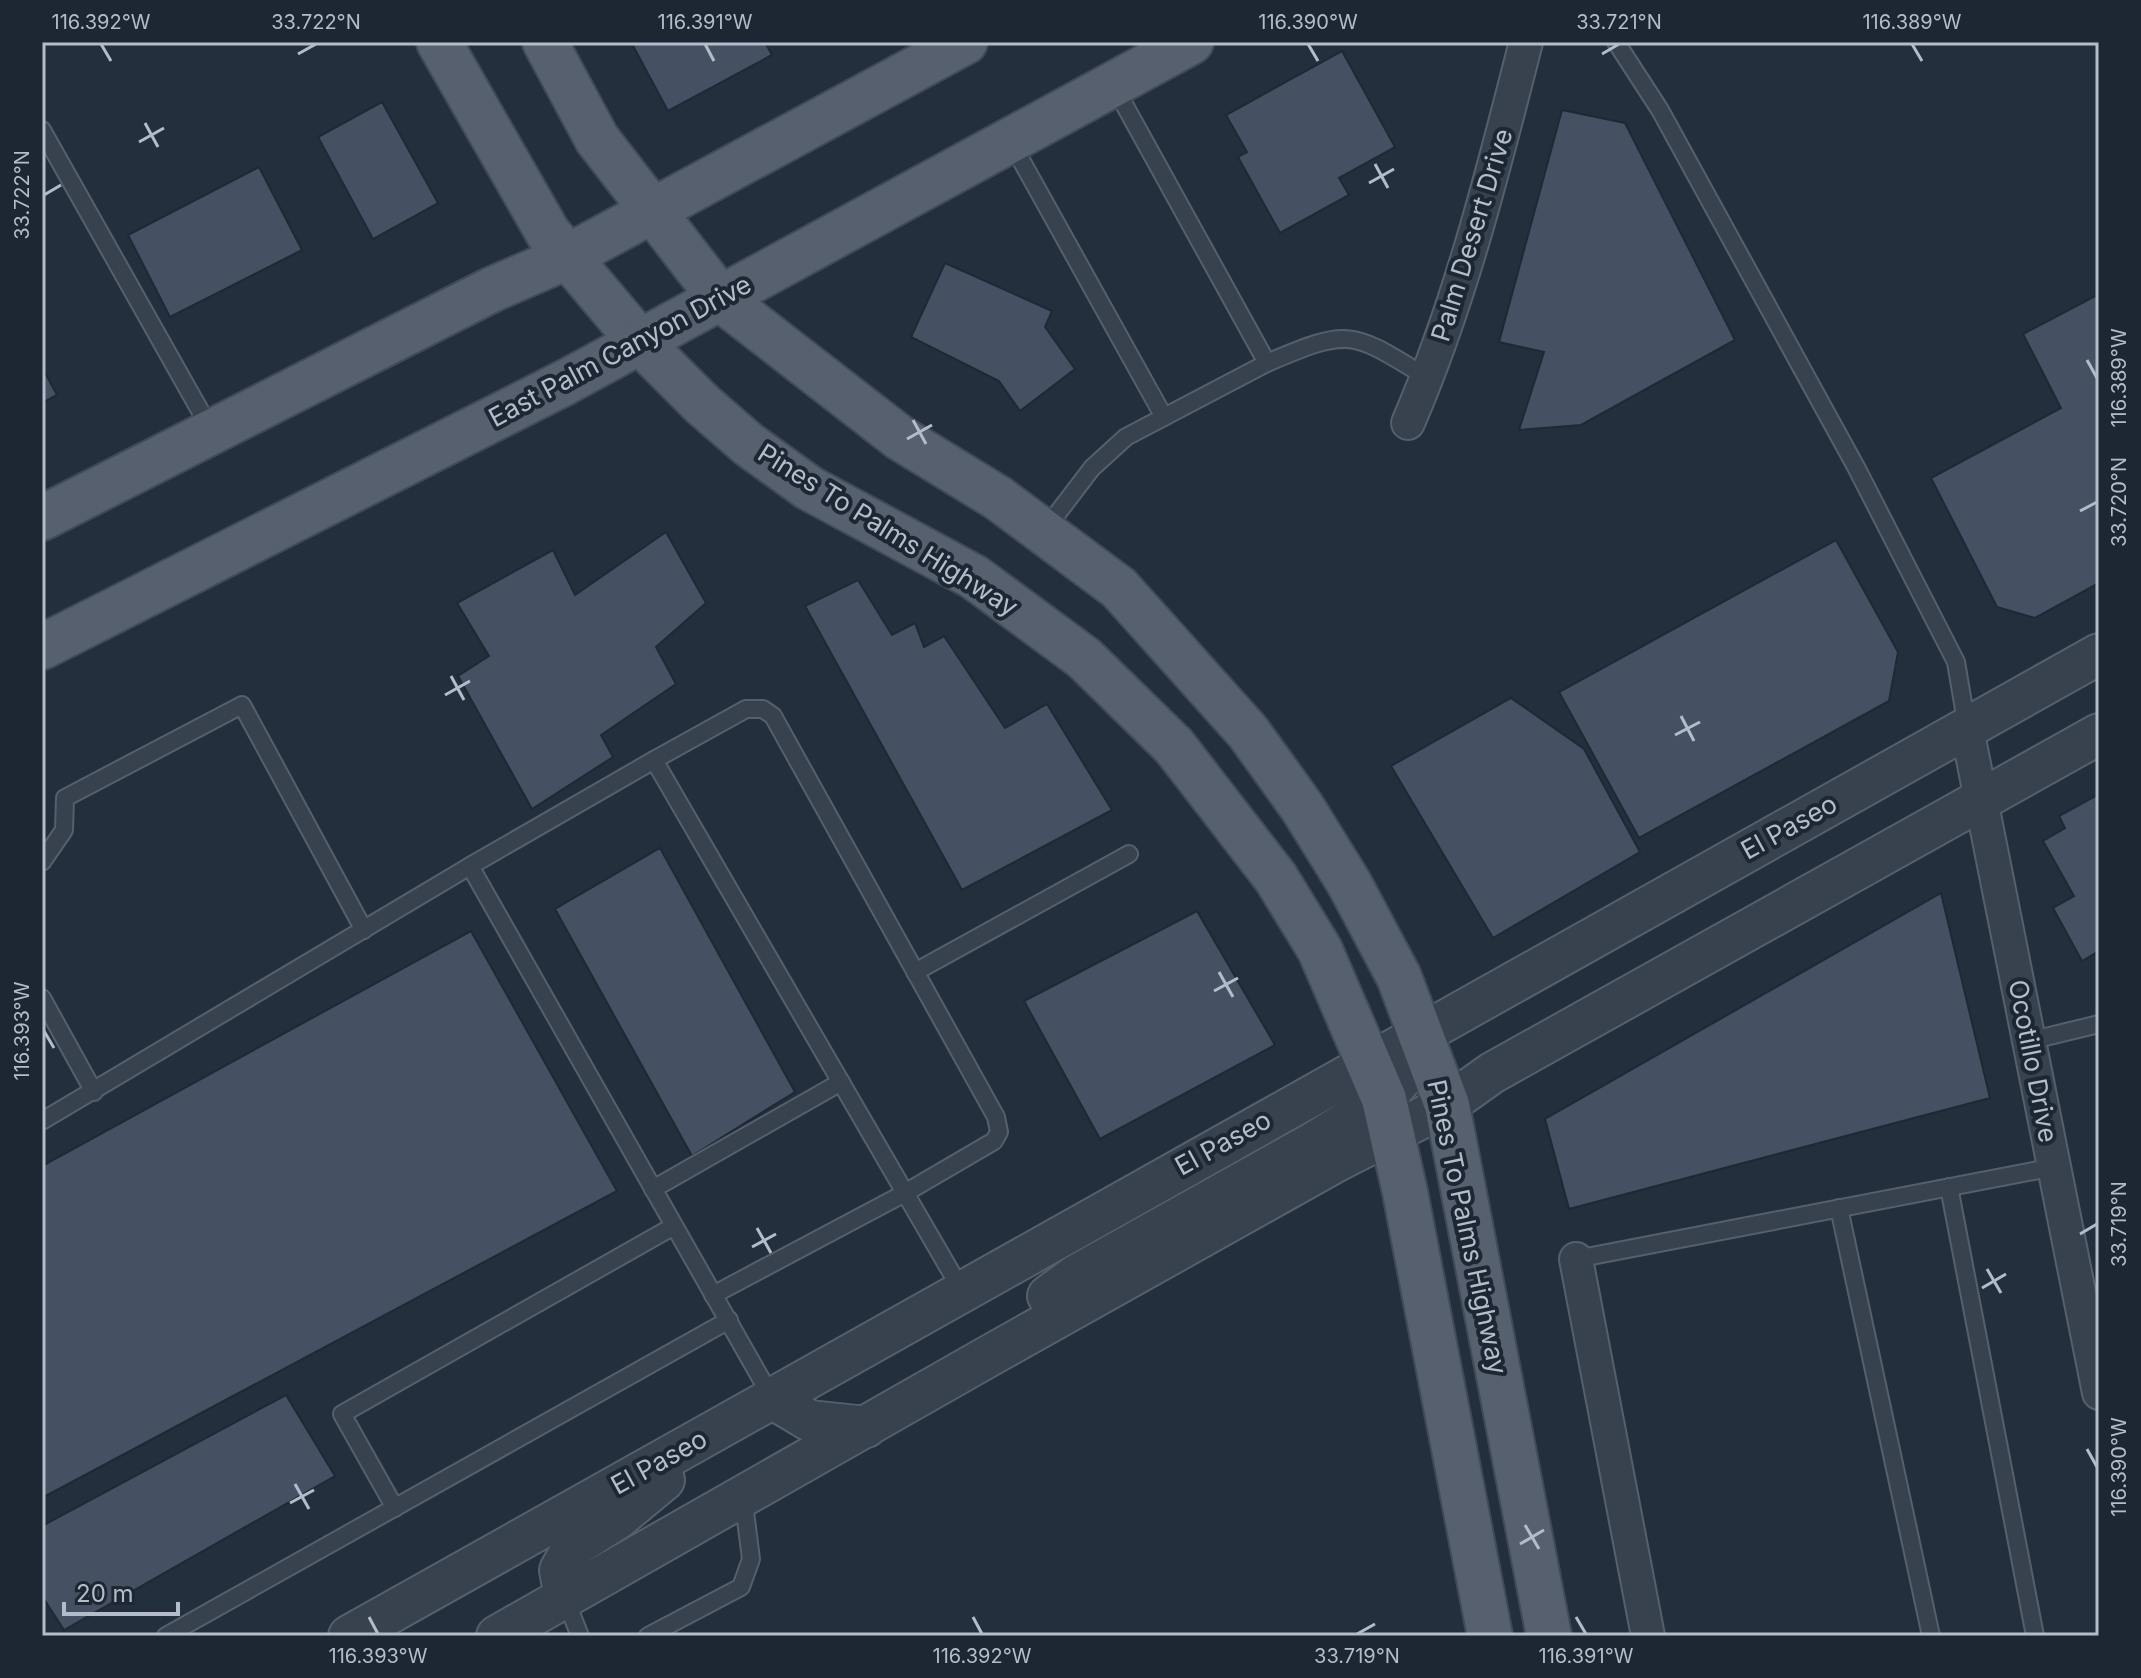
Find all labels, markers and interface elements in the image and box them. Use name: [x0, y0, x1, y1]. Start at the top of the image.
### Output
text: 116.392°W: [52, 10, 151, 34]
text: 33.722°N: [271, 10, 361, 34]
text: 116.391°W: [658, 10, 753, 34]
text: 116.390°W: [1258, 10, 1358, 34]
text: 33.721°N: [1576, 10, 1662, 34]
text: 116.389°W: [1862, 10, 1962, 34]
street label: Palm Desert Drive: [1424, 125, 1519, 345]
text: 33.722°N: [10, 150, 34, 240]
street label: East Palm Canyon Drive: [483, 268, 756, 433]
text: 116.389°W: [2107, 328, 2131, 428]
street label: Pines To Palms Highway: [753, 437, 1024, 622]
text: 33.720°N: [2107, 457, 2131, 547]
street label: El Paseo: [1735, 788, 1842, 866]
street label: Ocotillo Drive: [2003, 977, 2064, 1145]
text: 116.393°W: [10, 981, 34, 1080]
street label: Pines To Palms Highway: [1421, 1077, 1514, 1377]
street label: El Paseo: [1169, 1104, 1276, 1182]
text: 33.719°N: [2107, 1181, 2131, 1267]
text: 116.390°W: [2107, 1417, 2131, 1517]
street label: El Paseo: [605, 1423, 712, 1501]
scale bar: [64, 1566, 178, 1616]
text: 20 m: [76, 1579, 134, 1608]
text: 116.393°W: [329, 1644, 428, 1668]
text: 116.392°W: [933, 1644, 1032, 1668]
text: 33.719°N: [1314, 1644, 1400, 1668]
text: 116.391°W: [1539, 1644, 1634, 1668]

